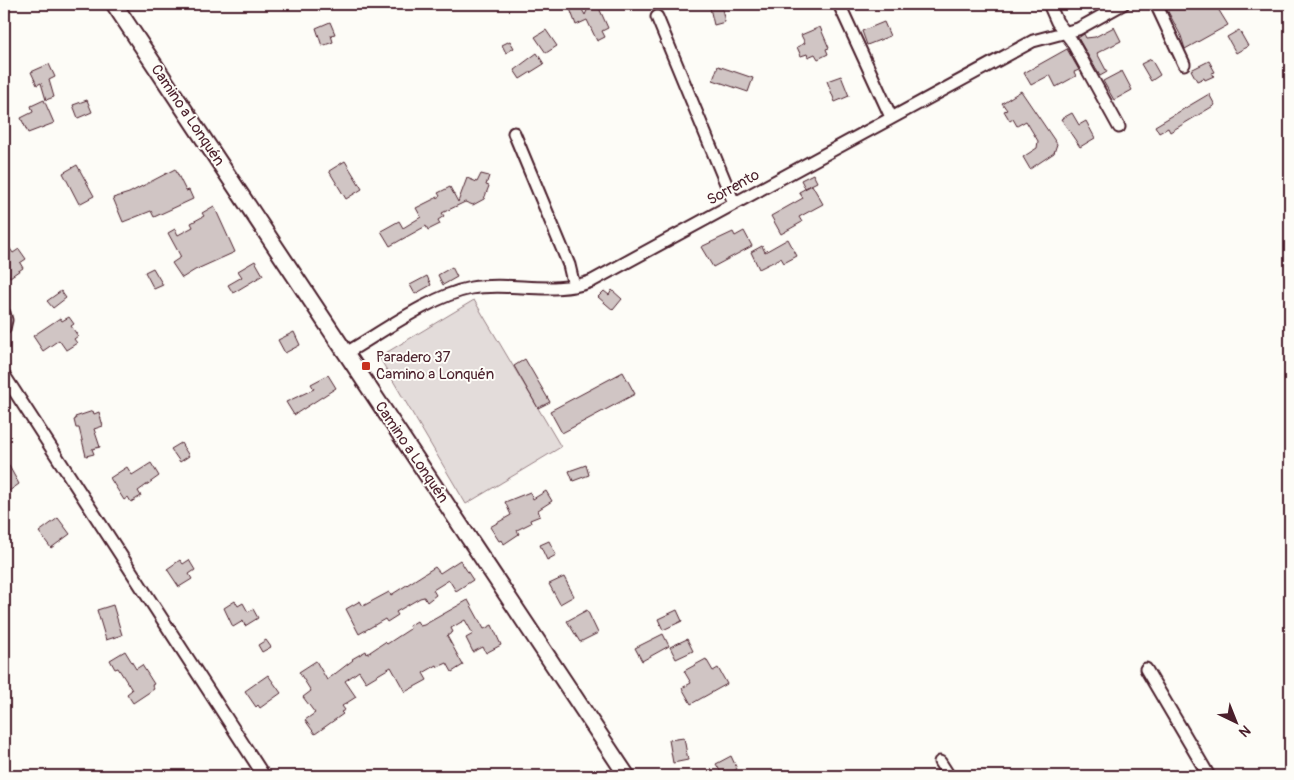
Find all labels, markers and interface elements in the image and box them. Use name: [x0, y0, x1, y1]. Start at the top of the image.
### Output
street label: Camino a Lonquén: [147, 61, 229, 170]
street label: Sorrento: [704, 165, 763, 210]
place label: Paradero 37 Camino a Lonquén: [376, 348, 494, 384]
marker: Paradero 37 Camino a Lonquén: [360, 360, 372, 372]
street label: Camino a Lonquén: [371, 398, 453, 507]
north arrow: [1212, 698, 1262, 748]
text: N: [1235, 722, 1254, 741]

